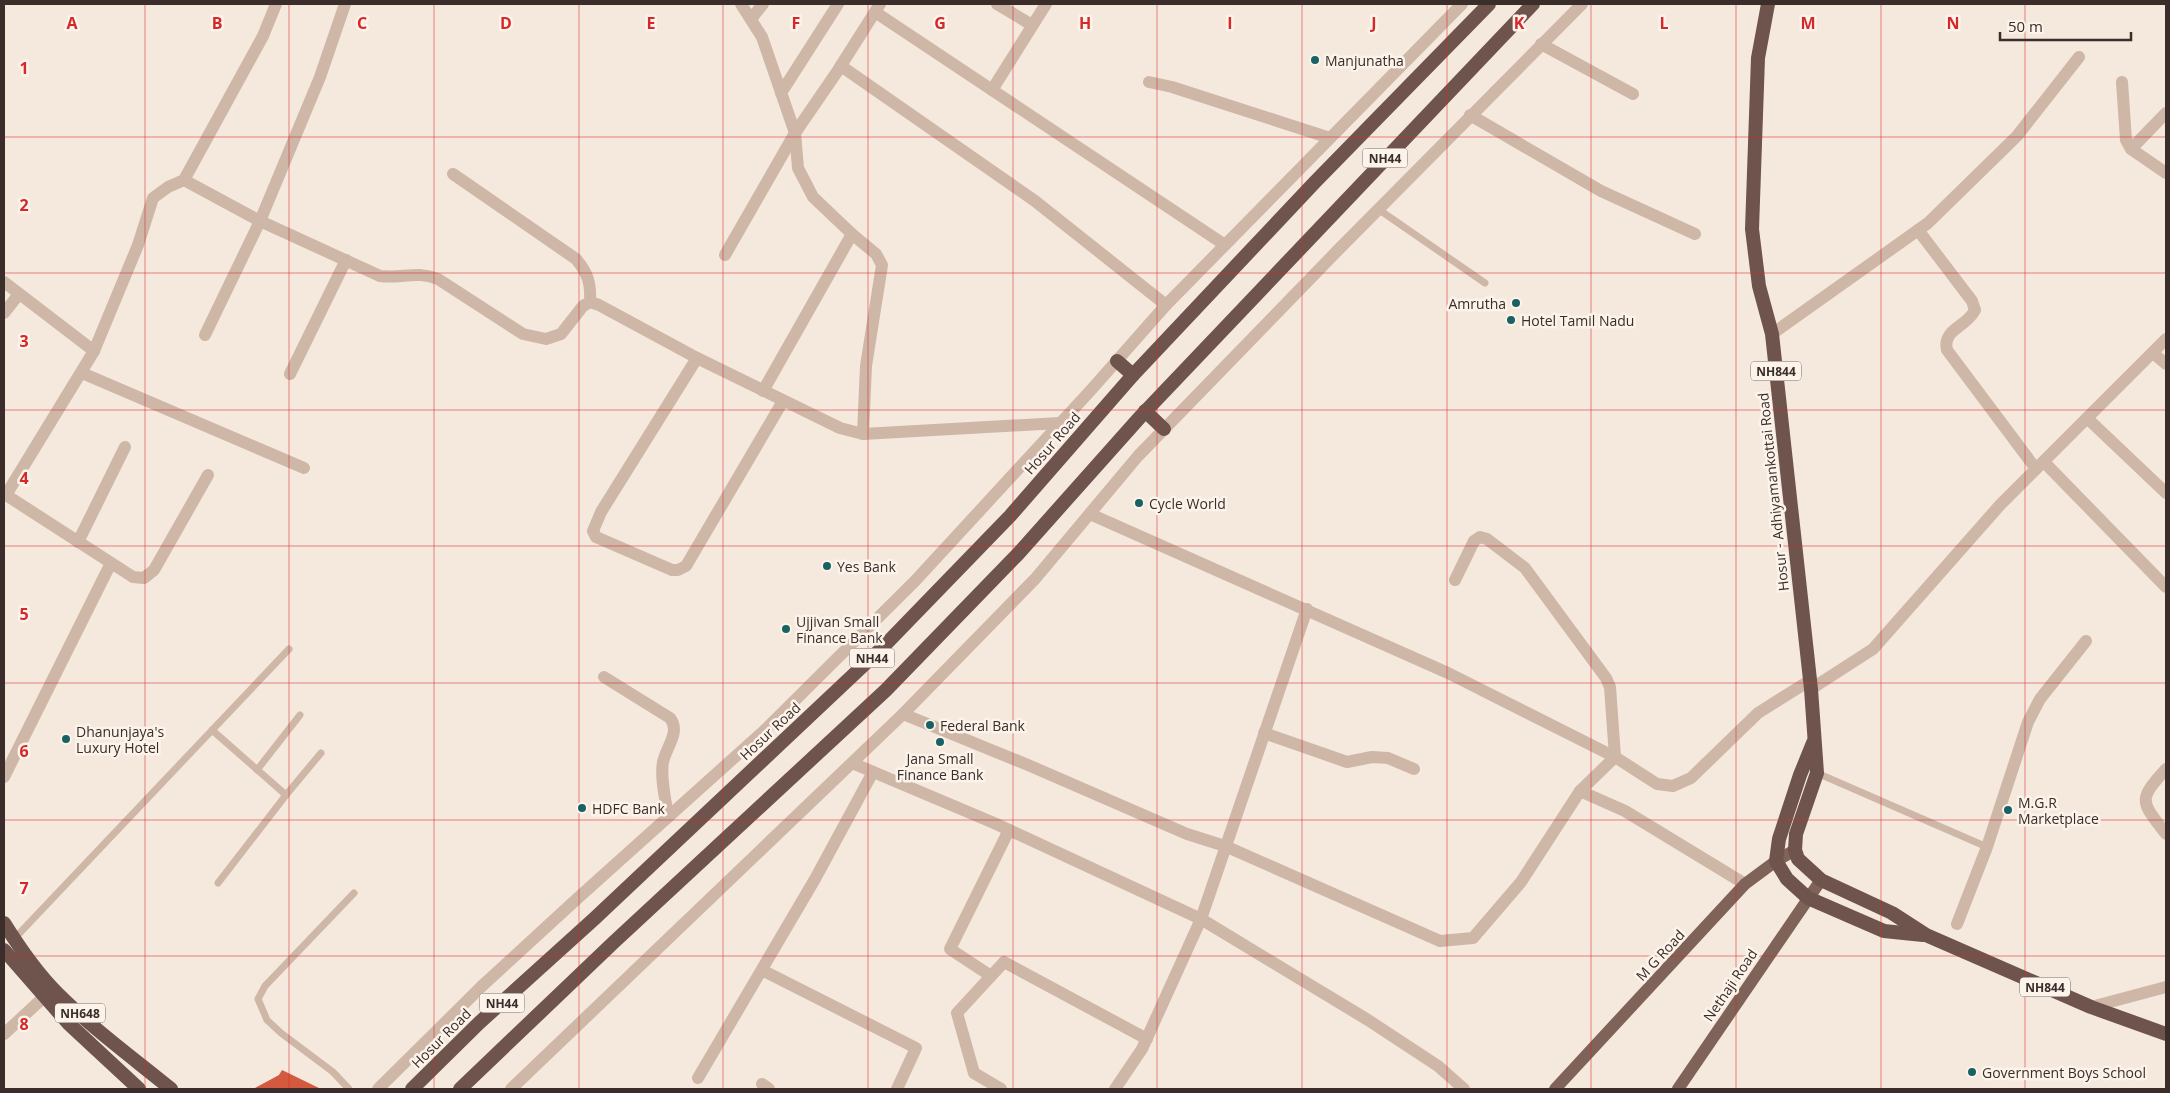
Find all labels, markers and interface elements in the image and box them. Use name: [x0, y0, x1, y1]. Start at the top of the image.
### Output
scale bar: [2000, 10, 2131, 42]
text: A: [66, 12, 78, 34]
text: B: [212, 12, 222, 34]
text: C: [357, 12, 367, 34]
text: D: [500, 12, 512, 34]
text: E: [647, 12, 656, 34]
text: F: [792, 12, 800, 34]
text: G: [934, 12, 946, 34]
text: H: [1079, 12, 1091, 34]
text: I: [1227, 12, 1233, 34]
text: J: [1369, 12, 1377, 34]
text: K: [1514, 12, 1525, 34]
text: L: [1659, 12, 1669, 34]
text: M: [1800, 12, 1816, 34]
text: N: [1946, 12, 1960, 34]
text: 50 m: [2008, 16, 2043, 36]
place label: Manjunatha: [1325, 51, 1404, 70]
marker: Manjunatha: [1309, 54, 1321, 66]
text: 1: [19, 57, 29, 79]
road number: NH44: [1362, 148, 1408, 168]
text: 2: [19, 194, 29, 216]
place label: Amrutha: [1449, 294, 1506, 313]
marker: Amrutha: [1510, 297, 1522, 309]
place label: Hotel Tamil Nadu: [1521, 311, 1634, 330]
marker: Hotel Tamil Nadu: [1505, 314, 1517, 326]
text: 3: [19, 330, 29, 352]
road number: NH844: [1751, 362, 1801, 381]
street label: Hosur - Adhiyamankottai Road: [1753, 392, 1793, 592]
street label: Hosur Road: [1020, 408, 1084, 478]
text: 4: [19, 467, 29, 489]
place label: Cycle World: [1149, 494, 1226, 513]
marker: Cycle World: [1133, 497, 1145, 509]
place label: Yes Bank: [837, 557, 896, 576]
marker: Yes Bank: [821, 560, 833, 572]
text: 5: [19, 603, 29, 625]
place label: Ujjivan Small Finance Bank: [796, 612, 883, 647]
marker: Ujjivan Small Finance Bank: [780, 623, 792, 635]
road number: NH44: [850, 648, 894, 668]
street label: Hosur Road: [735, 698, 805, 764]
place label: Federal Bank: [940, 716, 1026, 735]
marker: Federal Bank: [924, 719, 936, 731]
place label: Dhanunjaya's Luxury Hotel: [76, 722, 164, 757]
marker: Dhanunjaya's Luxury Hotel: [60, 733, 72, 745]
marker: Jana Small Finance Bank: [934, 736, 946, 748]
text: 6: [19, 740, 29, 762]
place label: Jana Small Finance Bank: [897, 749, 984, 784]
place label: M.G.R Marketplace: [2018, 793, 2099, 828]
place label: HDFC Bank: [592, 799, 666, 818]
marker: HDFC Bank: [576, 802, 588, 814]
marker: M.G.R Marketplace: [2002, 804, 2014, 816]
text: 7: [19, 877, 29, 899]
street label: M G Road: [1631, 925, 1689, 985]
street label: Nethaji Road: [1699, 945, 1761, 1025]
road number: NH844: [2020, 978, 2070, 996]
road number: NH44: [480, 994, 524, 1012]
road number: NH648: [55, 1004, 105, 1022]
street label: Hosur Road: [407, 1004, 475, 1072]
text: 8: [19, 1013, 29, 1035]
place label: Government Boys School: [1982, 1063, 2146, 1082]
marker: Government Boys School: [1966, 1066, 1978, 1078]

